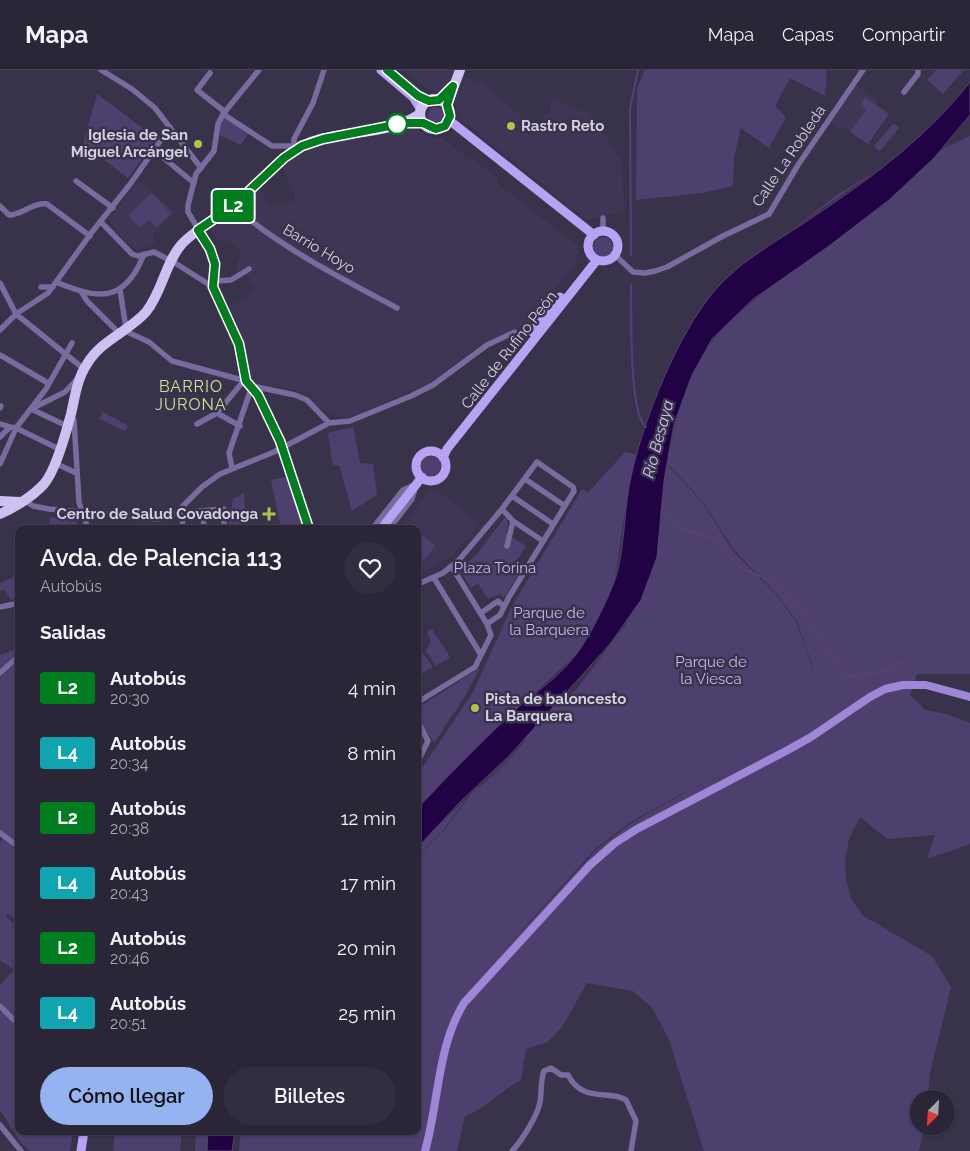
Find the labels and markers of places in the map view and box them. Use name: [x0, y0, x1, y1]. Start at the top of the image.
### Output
unlabelled marker: [386, 113, 408, 135]
place label: Rastro Reto: [521, 117, 604, 135]
marker: Rastro Reto: [505, 120, 517, 132]
place label: Iglesia de San Miguel Arcángel: [71, 126, 188, 161]
marker: Iglesia de San Miguel Arcángel: [192, 138, 204, 150]
place label: Centro de Salud Covadonga: [57, 505, 258, 523]
marker: Centro de Salud Covadonga: [262, 507, 276, 521]
place label: Pista de baloncesto La Barquera: [485, 690, 626, 725]
marker: Pista de baloncesto La Barquera: [469, 702, 481, 714]

